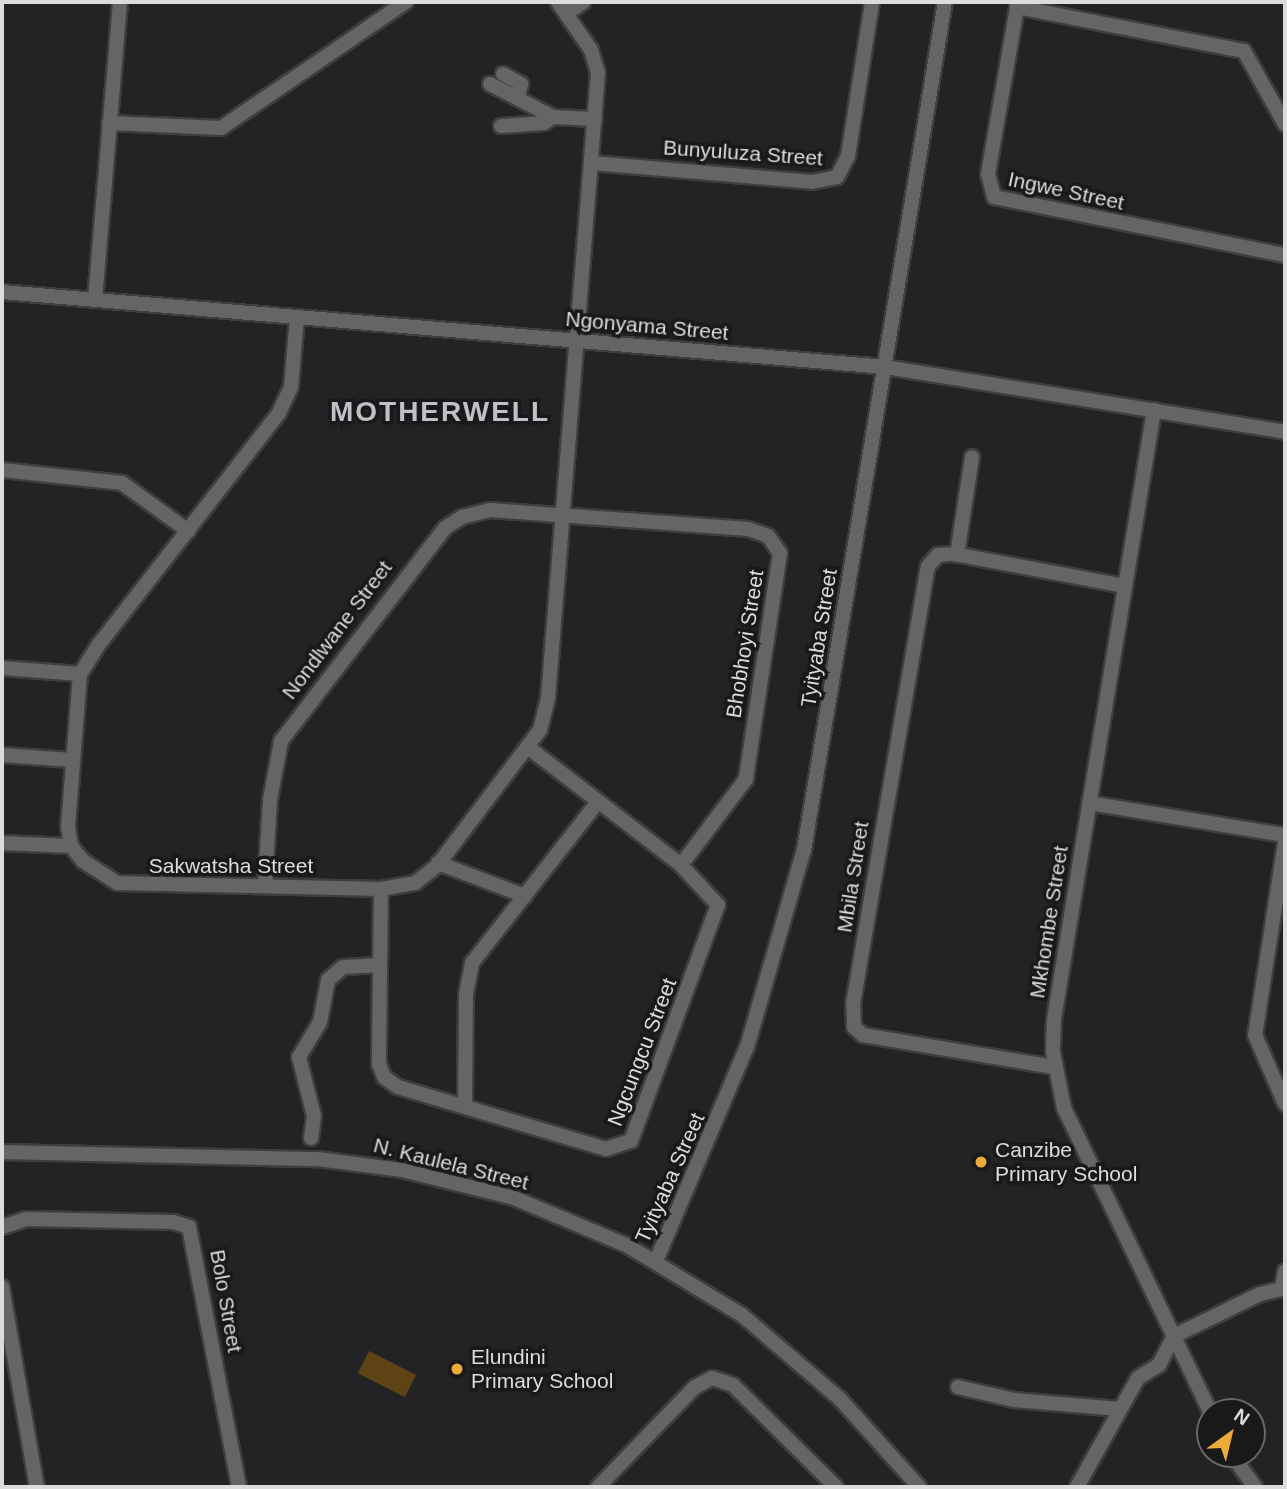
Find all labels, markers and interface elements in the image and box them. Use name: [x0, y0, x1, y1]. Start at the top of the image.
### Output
street label: Bunyuluza Street: [662, 135, 824, 171]
street label: Ingwe Street: [1006, 166, 1126, 216]
street label: Ngonyama Street: [565, 306, 729, 346]
district label: MOTHERWELL: [331, 395, 549, 429]
street label: Nondlwane Street: [277, 556, 397, 704]
street label: Tyityaba Street: [796, 567, 842, 709]
street label: Bhobhoyi Street: [721, 568, 769, 720]
street label: Mbila Street: [832, 820, 874, 934]
street label: Mkhombe Street: [1025, 844, 1073, 1000]
street label: Sakwatsha Street: [149, 853, 313, 879]
street label: Ngcungcu Street: [602, 974, 682, 1130]
street label: Tyityaba Street: [630, 1109, 710, 1247]
street label: N. Kaulela Street: [371, 1133, 531, 1195]
place label: Canzibe Primary School: [995, 1137, 1137, 1187]
marker: Canzibe Primary School: [973, 1154, 989, 1170]
street label: Bolo Street: [205, 1248, 247, 1354]
place label: Elundini Primary School: [471, 1344, 613, 1394]
marker: Elundini Primary School: [449, 1361, 465, 1377]
north arrow: [1196, 1398, 1266, 1468]
text: N: [1230, 1404, 1253, 1429]

